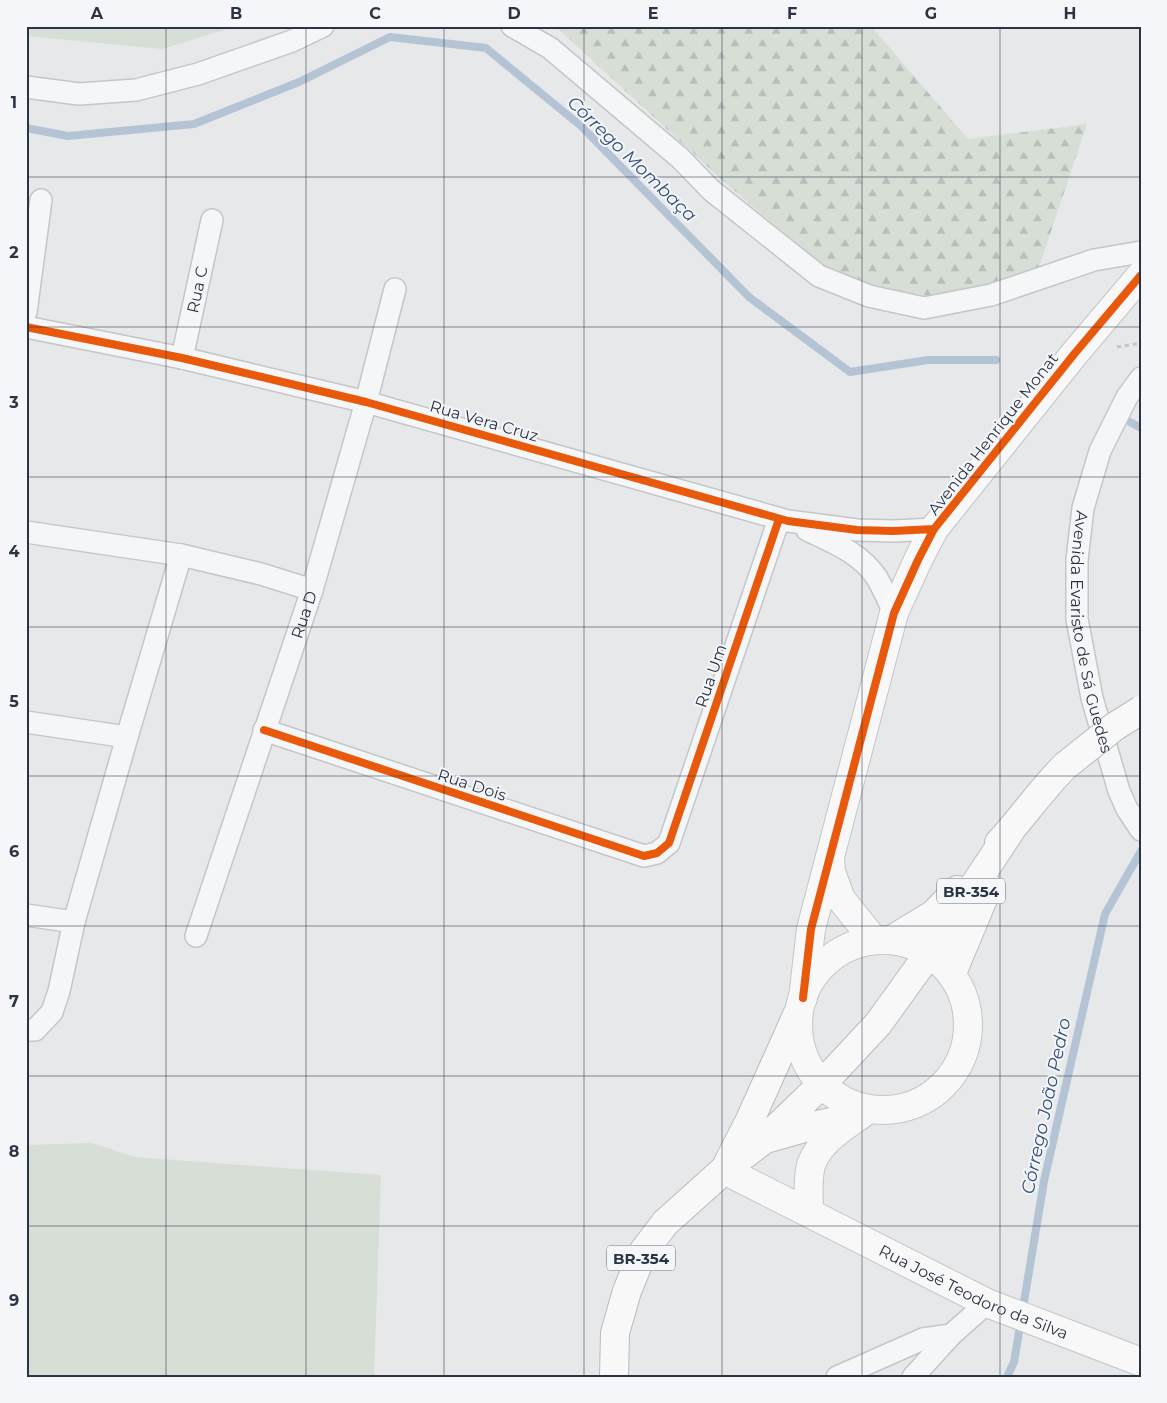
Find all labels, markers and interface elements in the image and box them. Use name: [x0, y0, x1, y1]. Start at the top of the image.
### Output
text: A: [90, 4, 104, 23]
text: B: [230, 4, 242, 23]
text: C: [369, 4, 381, 23]
text: D: [507, 4, 521, 23]
text: E: [648, 4, 658, 23]
text: F: [787, 4, 797, 23]
text: G: [925, 4, 937, 23]
text: H: [1064, 4, 1076, 23]
water label: Córrego Mombaça: [563, 92, 701, 226]
text: 1: [11, 93, 17, 112]
text: 2: [9, 243, 19, 262]
street label: Rua C: [183, 264, 211, 315]
street label: Avenida Henrique Monat: [924, 349, 1062, 519]
text: 3: [8, 393, 19, 412]
street label: Rua Vera Cruz: [428, 396, 540, 446]
street label: Avenida Evaristo de Sá Guedes: [1068, 510, 1117, 755]
text: 4: [8, 542, 20, 561]
street label: Rua D: [287, 588, 321, 641]
street label: Rua Um: [691, 642, 731, 710]
text: 5: [9, 692, 19, 711]
street label: Rua Dois: [435, 765, 509, 805]
text: 6: [9, 842, 19, 861]
road number: BR-354: [937, 878, 1005, 904]
text: 7: [9, 992, 19, 1011]
water label: Córrego João Pedro: [1017, 1016, 1075, 1196]
text: 8: [9, 1142, 19, 1161]
street label: Rua José Teodoro da Silva: [876, 1241, 1071, 1343]
road number: BR-354: [607, 1246, 675, 1270]
text: 9: [9, 1291, 19, 1310]

